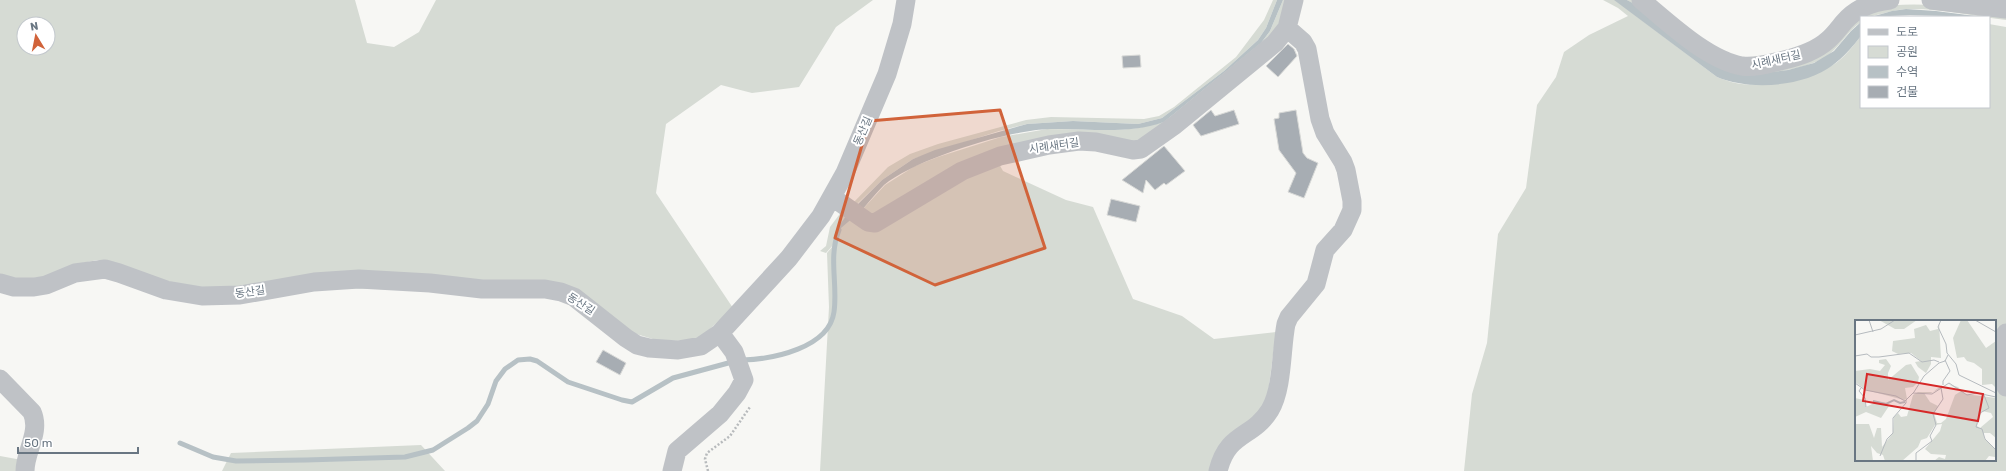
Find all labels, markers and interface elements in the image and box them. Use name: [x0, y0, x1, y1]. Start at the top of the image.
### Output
north arrow: [16, 16, 56, 56]
legend: [1860, 16, 1990, 108]
text: N: [29, 20, 39, 34]
text: 도로: [1896, 25, 1918, 39]
text: 공원: [1896, 45, 1918, 59]
street label: 시례새터길: [1750, 48, 1802, 72]
text: 수역: [1896, 65, 1918, 79]
text: 건물: [1896, 85, 1918, 99]
street label: 동산길: [851, 114, 875, 148]
street label: 시례새터길: [1028, 136, 1080, 156]
street label: 동산길: [234, 283, 266, 301]
street label: 동산길: [565, 290, 597, 318]
inset map: [1855, 320, 1996, 461]
scale bar: [18, 429, 138, 455]
text: 50 m: [24, 436, 52, 450]

